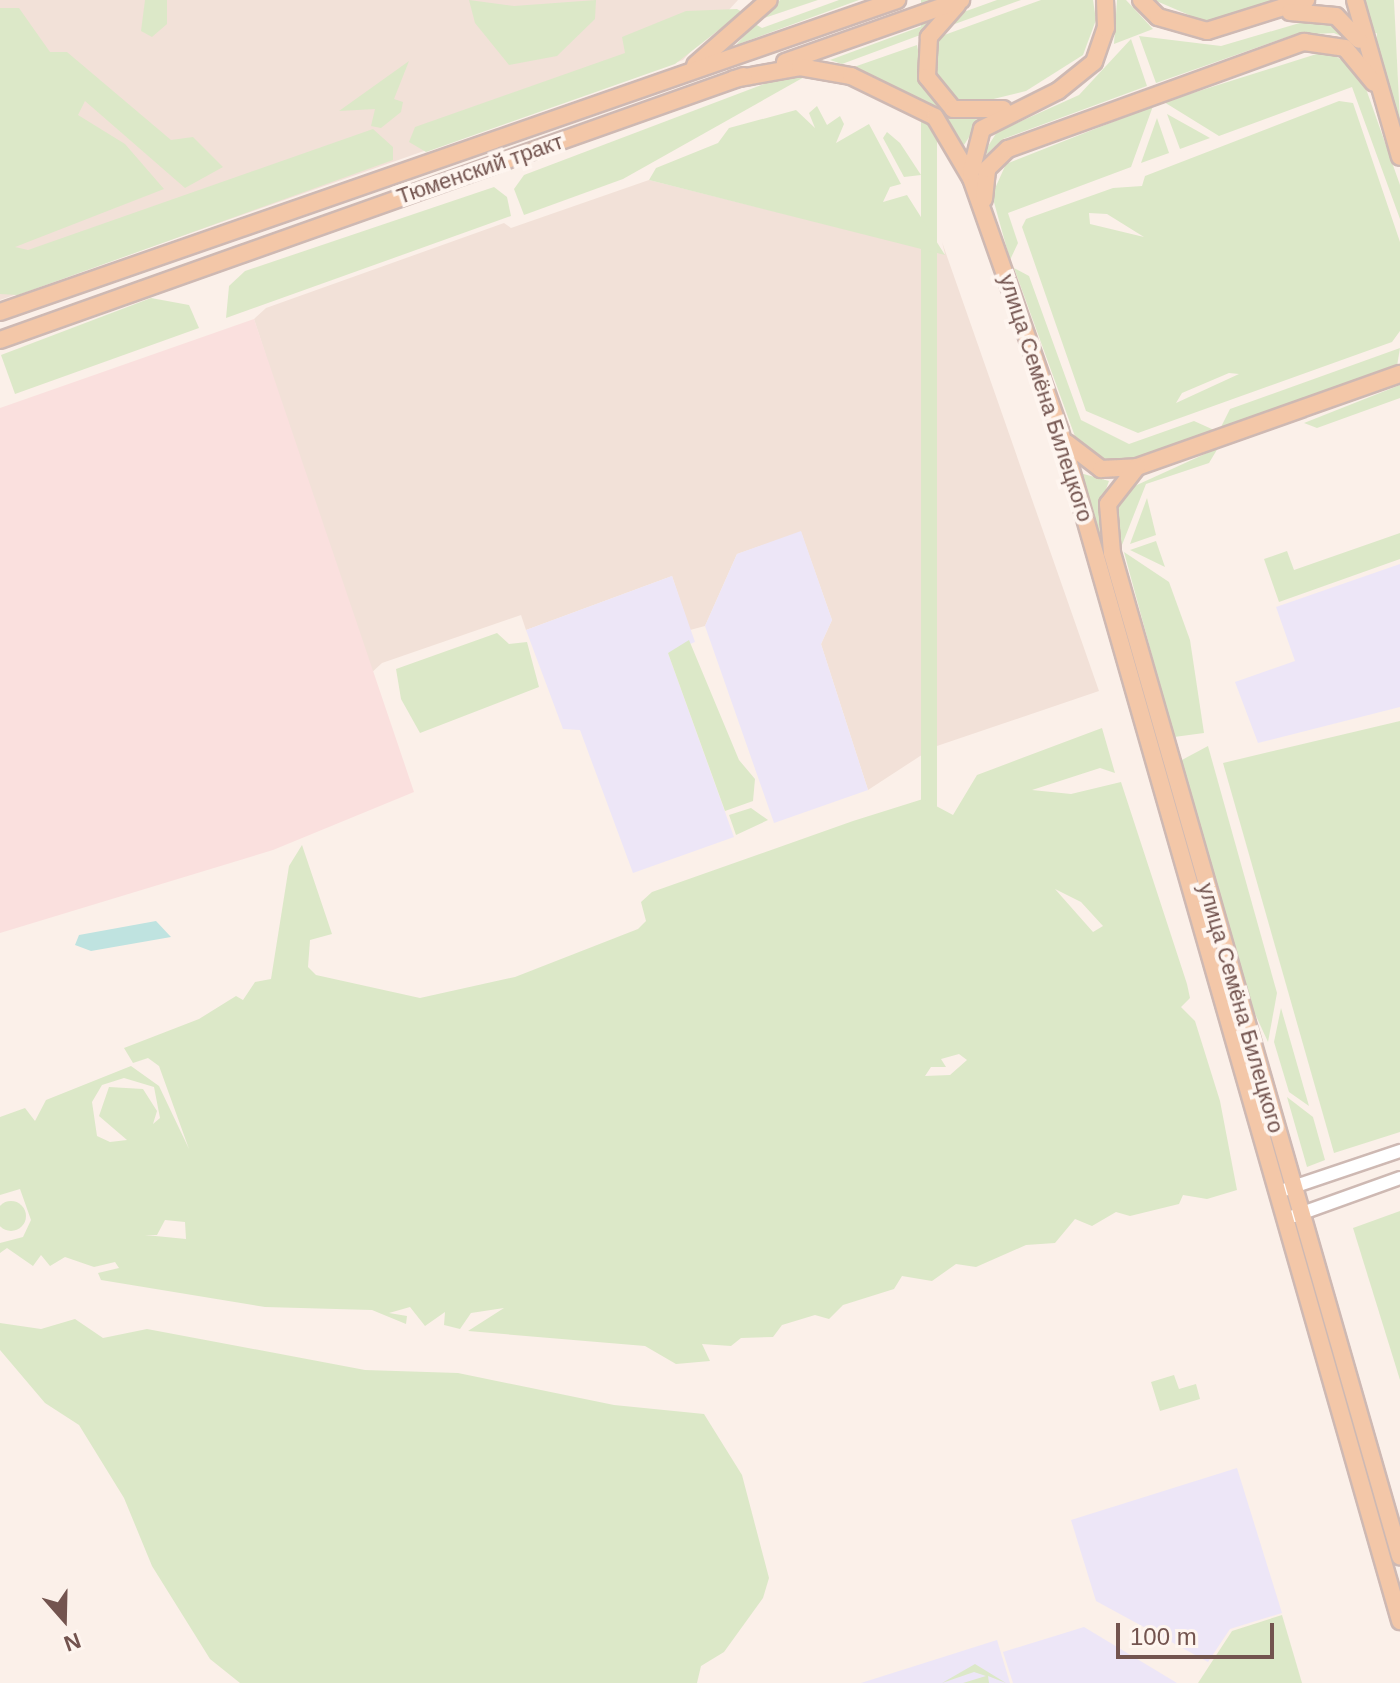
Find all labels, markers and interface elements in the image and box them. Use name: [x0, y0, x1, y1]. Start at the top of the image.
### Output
street label: Тюменский тракт: [393, 128, 567, 210]
street label: улица Семёна Билецкого: [993, 271, 1099, 525]
street label: улица Семёна Билецкого: [1193, 880, 1289, 1136]
north arrow: [24, 1579, 104, 1659]
scale bar: [1120, 1607, 1278, 1657]
text: 100 m: [1130, 1623, 1197, 1650]
text: N: [61, 1628, 84, 1656]

